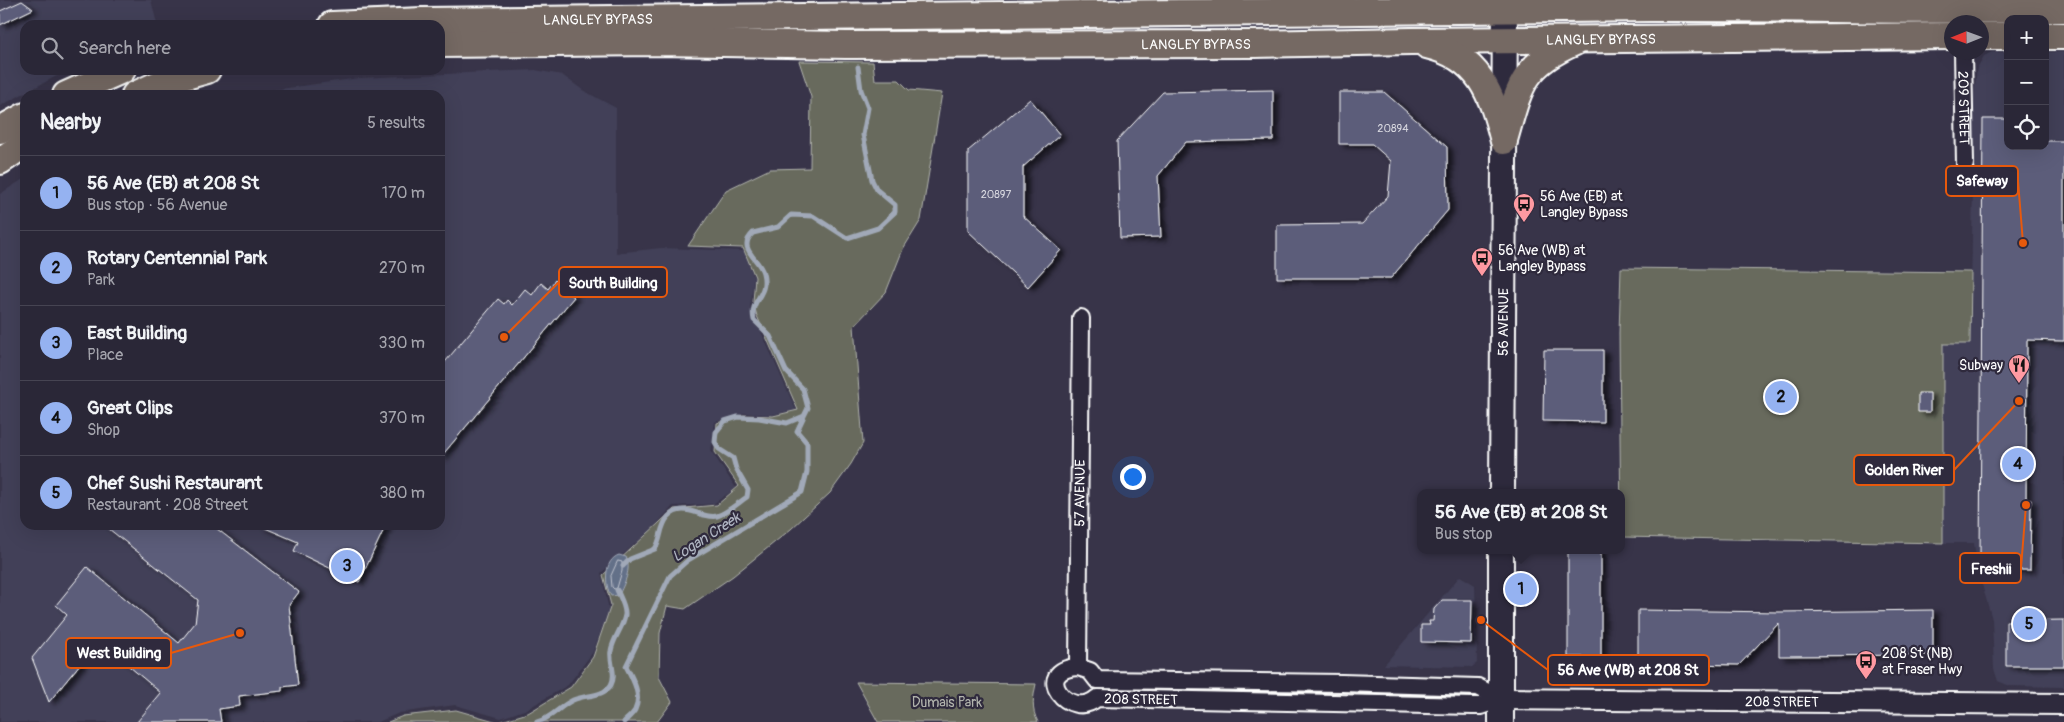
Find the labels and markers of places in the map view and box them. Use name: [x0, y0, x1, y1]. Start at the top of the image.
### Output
callout: Safeway: [1946, 166, 2018, 196]
place label: 56 Ave (EB) at Langley Bypass: [1540, 188, 1628, 221]
bus stop icon: 56 Ave (EB) at Langley Bypass: [1512, 192, 1536, 223]
place label: 56 Ave (WB) at Langley Bypass: [1498, 242, 1586, 275]
bus stop icon: 56 Ave (WB) at Langley Bypass: [1470, 246, 1494, 277]
callout: South Building: [559, 267, 667, 297]
restaurant icon: Subway: [2007, 353, 2031, 384]
place label: Subway: [1959, 357, 2003, 374]
pin: 2: [1765, 378, 1797, 416]
pin: 4: [2002, 445, 2034, 483]
callout: Golden River: [1854, 455, 1954, 485]
pin: 3: [331, 547, 363, 585]
callout: Freshii: [1960, 553, 2021, 583]
pin: 1: [1505, 570, 1537, 608]
pin: 5: [2013, 605, 2045, 643]
callout: West Building: [66, 638, 171, 668]
place label: 208 St (NB) at Fraser Hwy: [1882, 645, 1962, 678]
bus stop icon: 208 St (NB) at Fraser Hwy: [1854, 649, 1878, 680]
callout: 56 Ave (WB) at 208 St: [1548, 655, 1709, 685]

